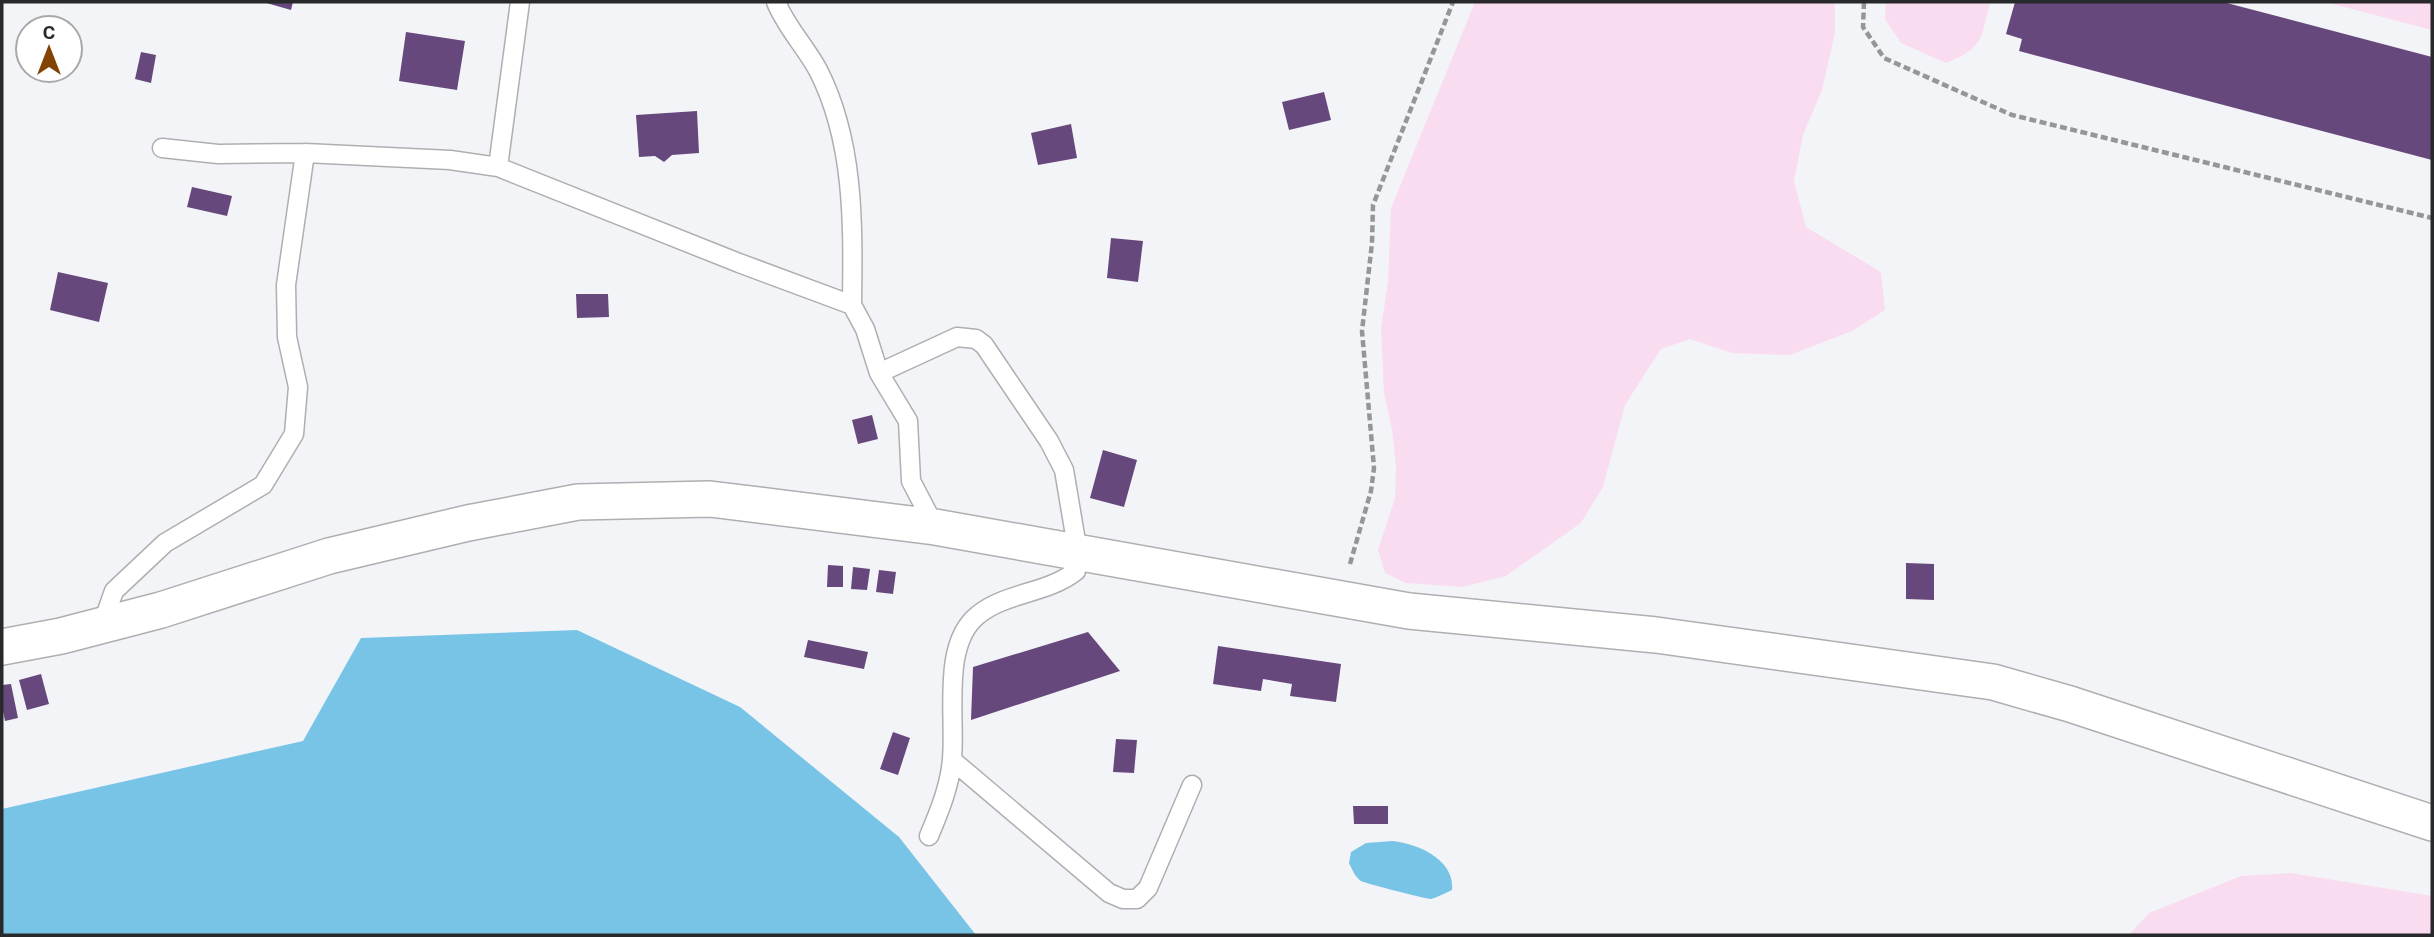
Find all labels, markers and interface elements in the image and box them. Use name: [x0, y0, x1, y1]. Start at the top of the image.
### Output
north arrow: [14, 14, 84, 84]
text: С: [43, 21, 55, 44]

